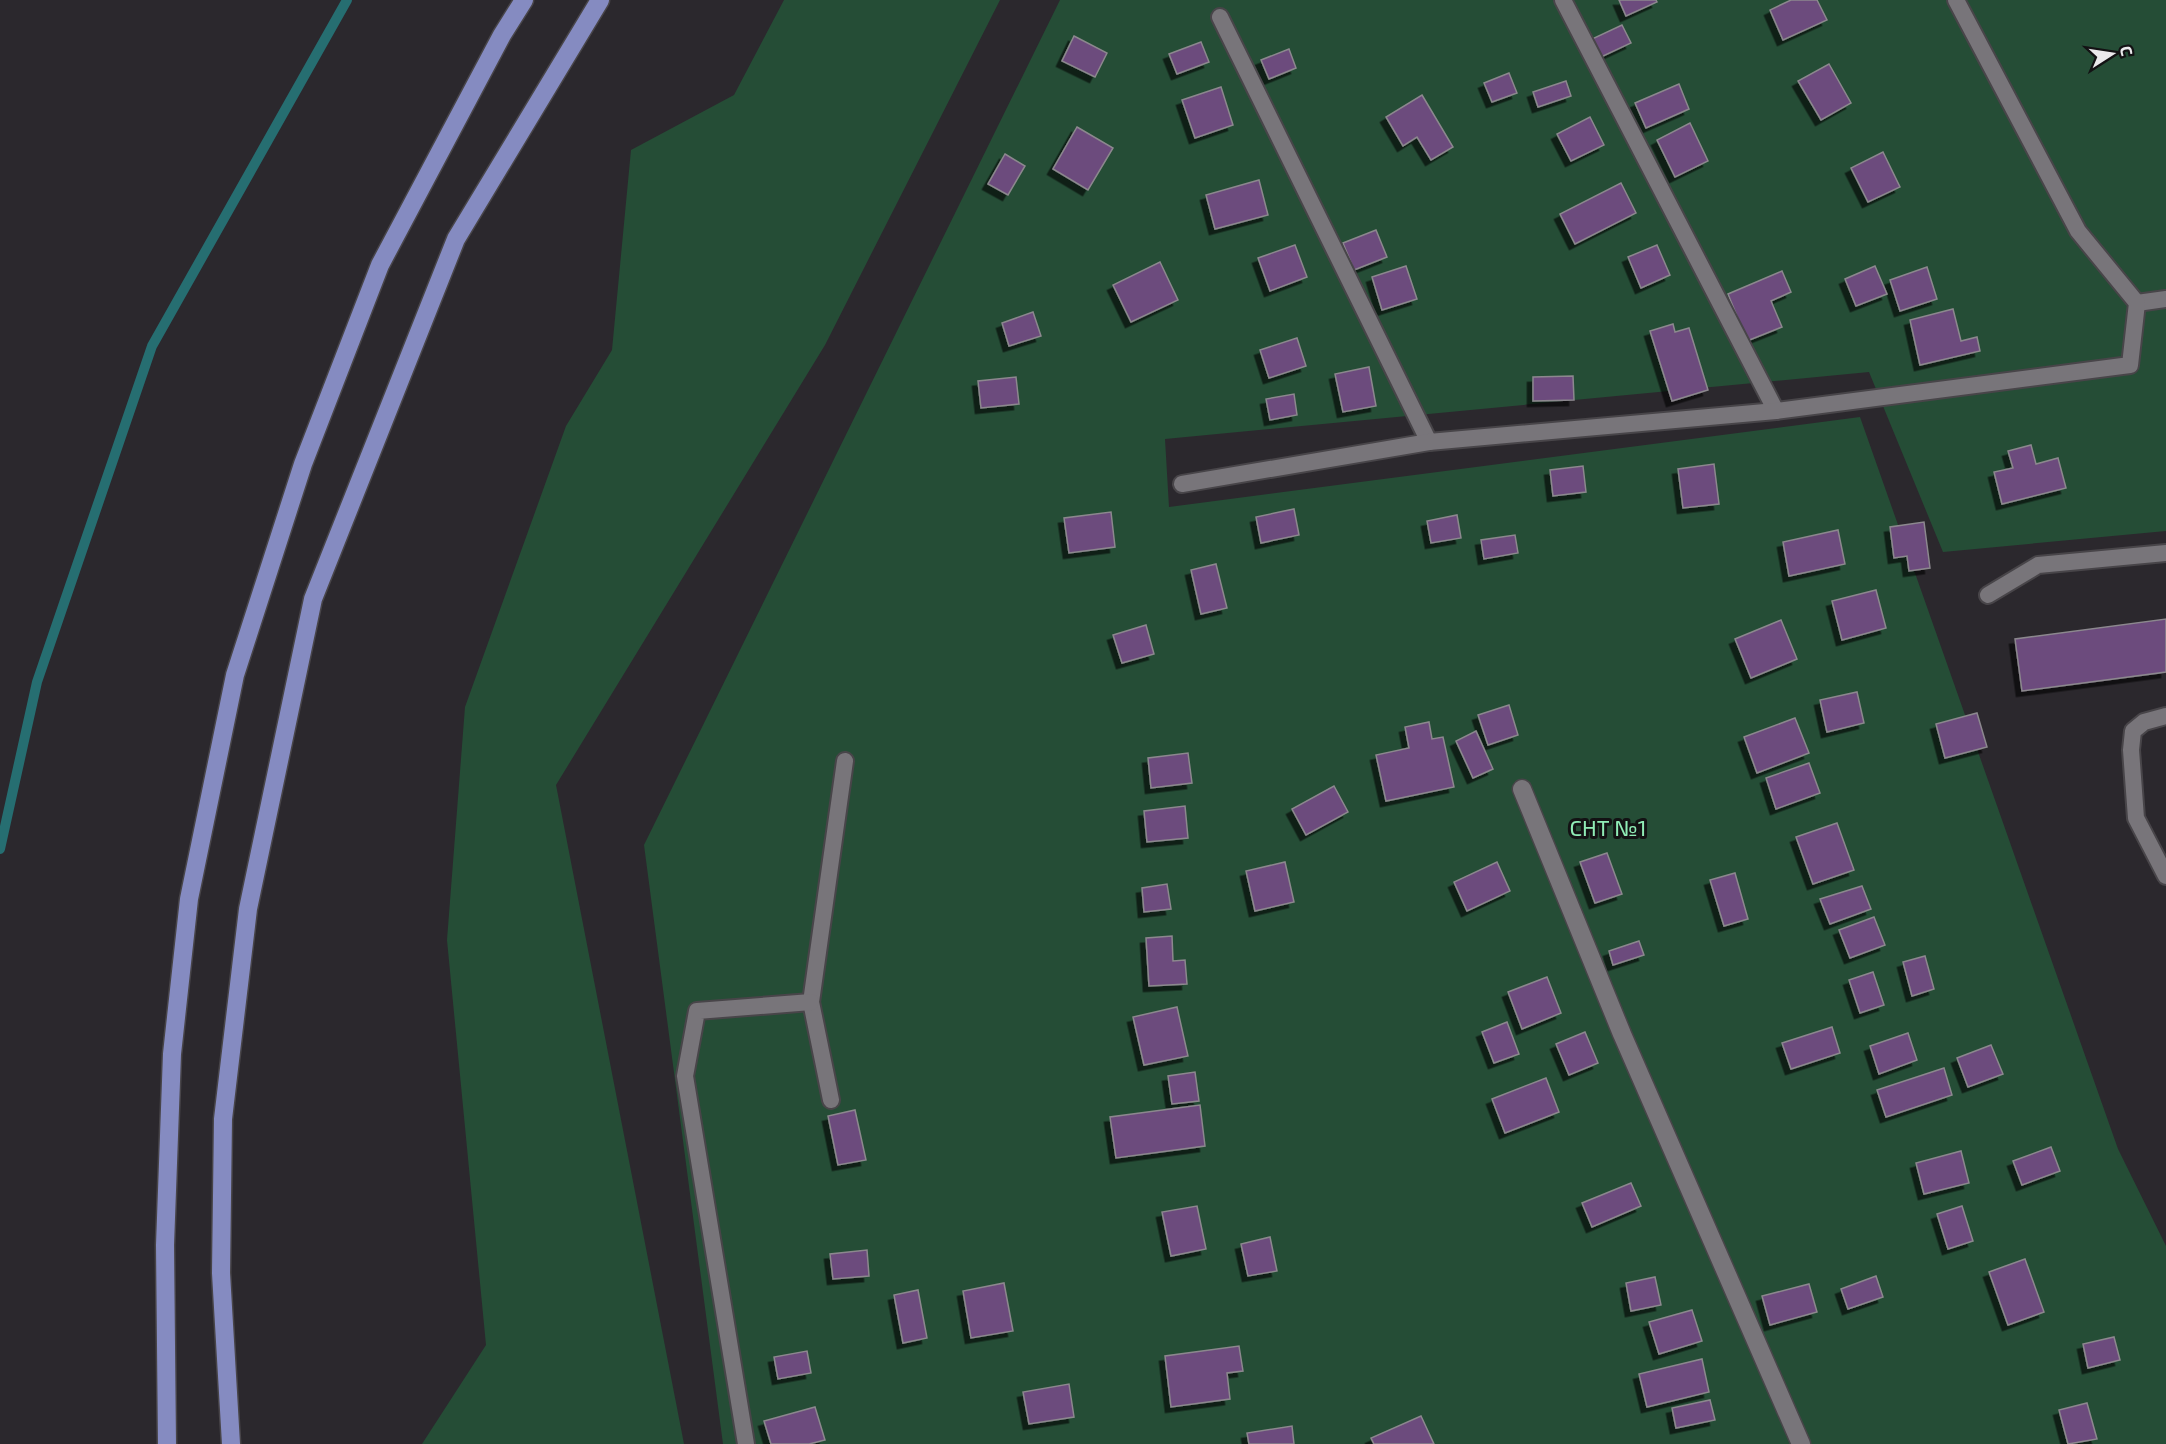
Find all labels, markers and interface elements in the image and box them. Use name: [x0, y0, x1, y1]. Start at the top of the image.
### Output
north arrow: [2082, 24, 2142, 84]
text: С: [2117, 44, 2137, 57]
park label: СНТ №1: [1569, 814, 1647, 840]

